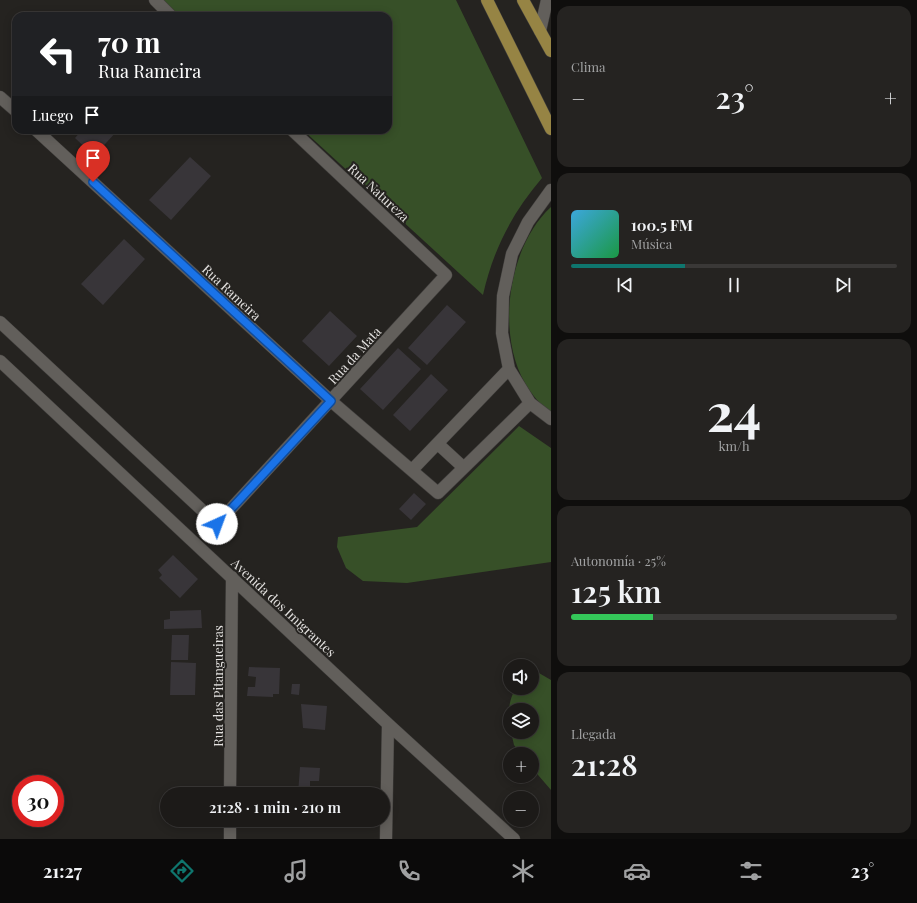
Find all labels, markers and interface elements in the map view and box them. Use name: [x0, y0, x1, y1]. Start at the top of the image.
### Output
text: 70 m: [98, 23, 161, 60]
icon: left: [32, 28, 84, 80]
text: Clima: [571, 58, 606, 75]
text: Rua Rameira: [98, 59, 201, 83]
text: 23°: [716, 77, 754, 117]
text: −: [571, 83, 585, 113]
text: +: [884, 83, 897, 113]
icon: arrive: [81, 104, 103, 126]
text: Luego: [32, 105, 73, 125]
pin: [76, 141, 110, 182]
icon: arrive: [82, 147, 104, 169]
street label: Rua Natureza: [345, 159, 414, 225]
text: 100.5 FM: [631, 215, 693, 235]
text: Música: [631, 235, 672, 252]
street label: Rua Rameira: [199, 260, 265, 324]
icon: previous: [614, 274, 636, 296]
icon: pause: [723, 274, 745, 296]
icon: next: [832, 274, 854, 296]
street label: Rua da Mata: [324, 322, 385, 387]
text: 24: [707, 376, 761, 445]
text: km/h: [718, 437, 750, 454]
position arrow: [196, 503, 238, 545]
text: Autonomía · 25%: [571, 552, 666, 569]
street label: Avenida dos Imigrantes: [227, 553, 340, 660]
text: 125 km: [571, 571, 661, 611]
street label: Rua das Pitangueiras: [209, 625, 226, 747]
map controls: [503, 659, 539, 827]
button: sound: [503, 659, 539, 695]
button: layers: [503, 703, 539, 739]
text: Llegada: [571, 725, 616, 742]
text: 21:28: [571, 744, 638, 784]
button: +: [503, 747, 539, 783]
speed limit sign: 30: [12, 775, 64, 827]
button: −: [503, 791, 539, 827]
text: 21:28 · 1 min · 210 m: [209, 797, 341, 817]
icon: directions: [168, 857, 196, 885]
icon: music: [282, 857, 310, 885]
icon: phone: [395, 857, 423, 885]
icon: climate: [509, 857, 537, 885]
icon: car: [623, 857, 651, 885]
icon: filters: [737, 857, 765, 885]
text: 21:27: [43, 859, 82, 883]
text: 23°: [851, 859, 874, 883]

